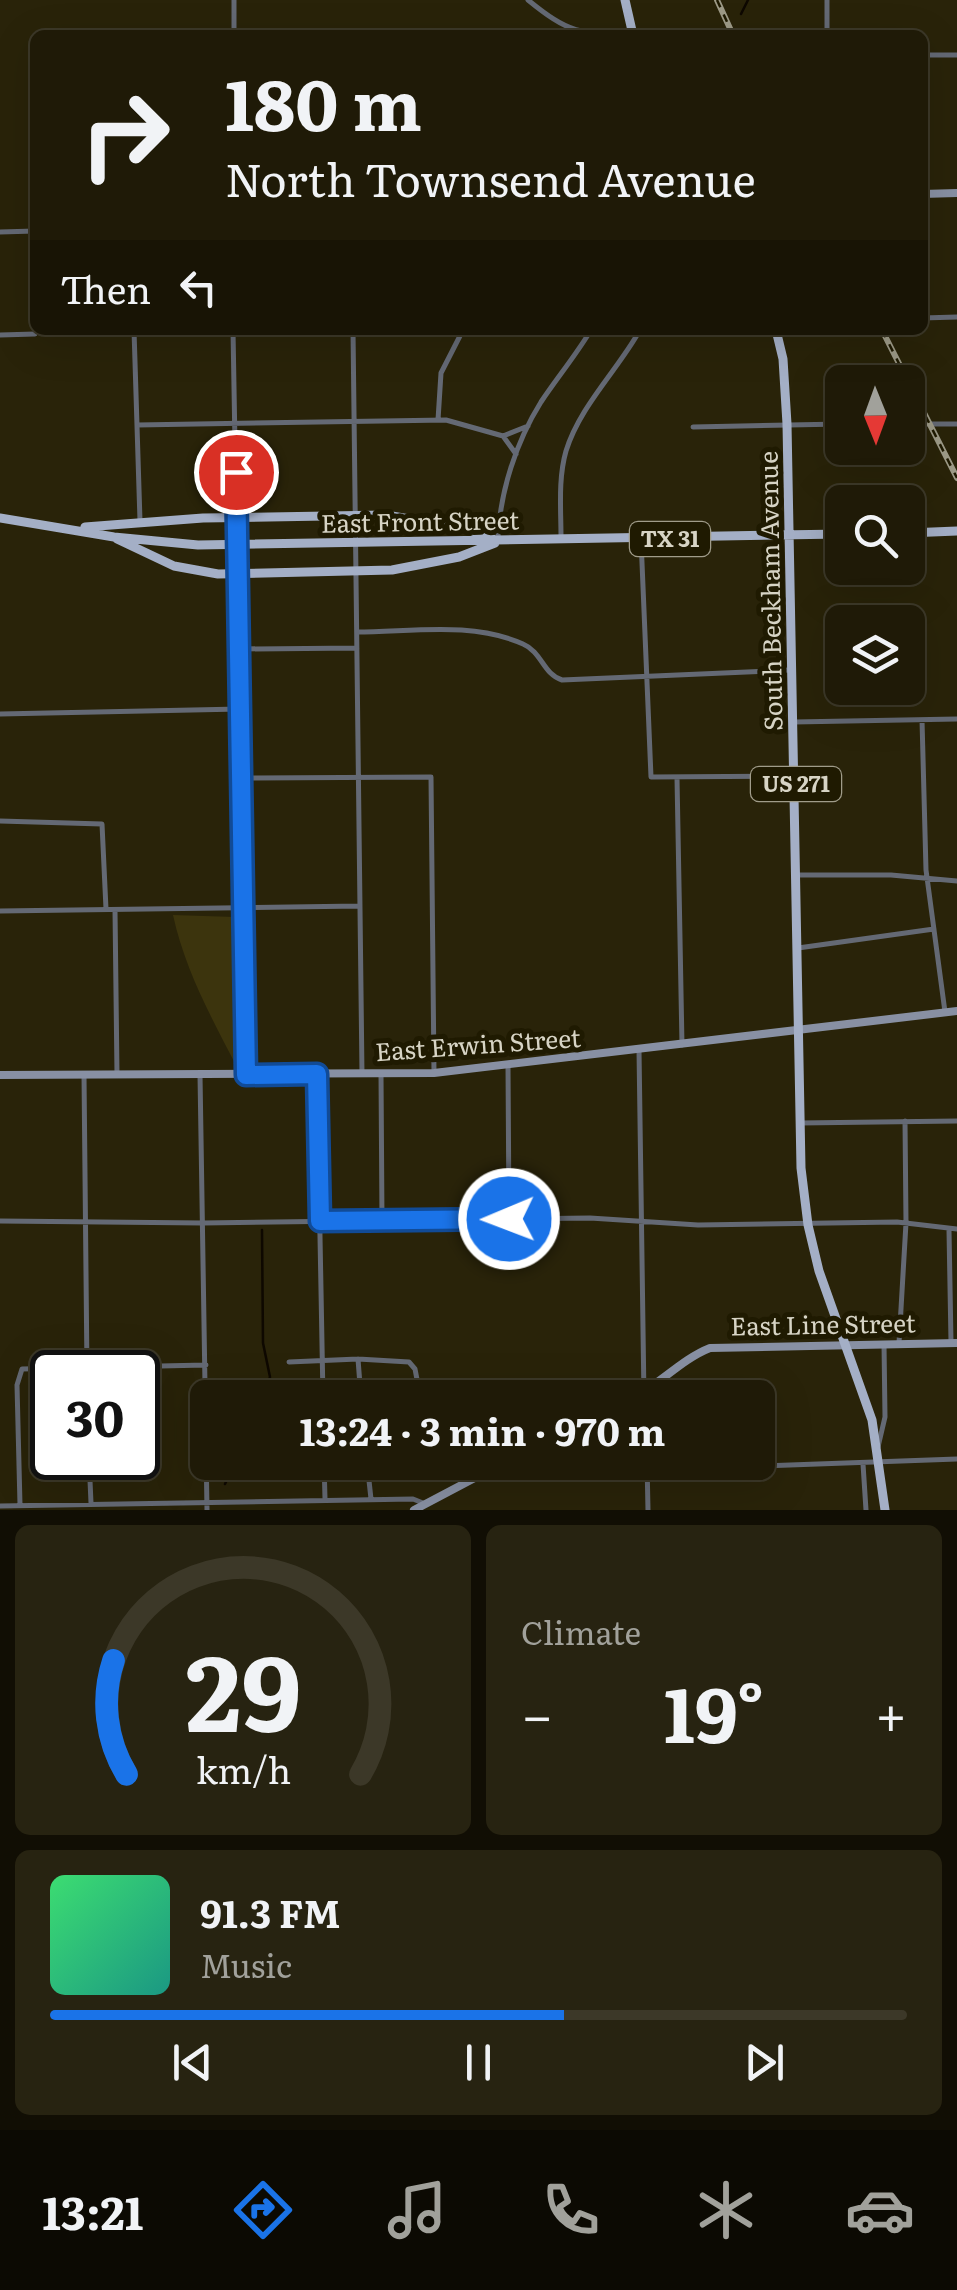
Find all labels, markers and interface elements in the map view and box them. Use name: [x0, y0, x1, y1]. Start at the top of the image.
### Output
text: 180 m: [225, 49, 422, 153]
icon: right: [60, 70, 190, 200]
text: North Townsend Avenue: [225, 144, 756, 211]
text: Then: [60, 259, 151, 316]
icon: left: [171, 260, 226, 315]
north arrow: [825, 365, 925, 465]
map controls: [825, 365, 925, 705]
pin: [194, 430, 279, 515]
icon: arrive: [209, 445, 264, 500]
street label: South Beckham Avenue: [749, 451, 790, 731]
button: search: [825, 485, 925, 585]
street label: East Front Street: [320, 500, 520, 541]
road number: TX 31: [630, 522, 710, 556]
button: layers: [825, 605, 925, 705]
road number: US 271: [751, 767, 841, 801]
street label: East Erwin Street: [374, 1018, 582, 1069]
position arrow: [457, 1167, 561, 1271]
street label: East Line Street: [730, 1303, 916, 1344]
speed limit sign: 30: [30, 1350, 160, 1480]
text: 13:24 · 3 min · 970 m: [300, 1401, 665, 1458]
text: Climate: [521, 1607, 641, 1655]
text: 29: [185, 1610, 301, 1764]
text: 19°: [664, 1655, 764, 1766]
text: −: [521, 1671, 553, 1753]
text: +: [875, 1671, 907, 1753]
text: km/h: [195, 1742, 291, 1795]
text: 91.3 FM: [200, 1883, 340, 1940]
text: Music: [200, 1940, 292, 1988]
icon: previous: [165, 2035, 220, 2090]
icon: pause: [451, 2035, 506, 2090]
icon: next: [737, 2035, 792, 2090]
icon: directions: [228, 2175, 298, 2245]
icon: music: [382, 2175, 452, 2245]
icon: phone: [536, 2175, 606, 2245]
icon: climate: [691, 2175, 761, 2245]
icon: car: [845, 2175, 915, 2245]
text: 13:21: [42, 2177, 143, 2244]

